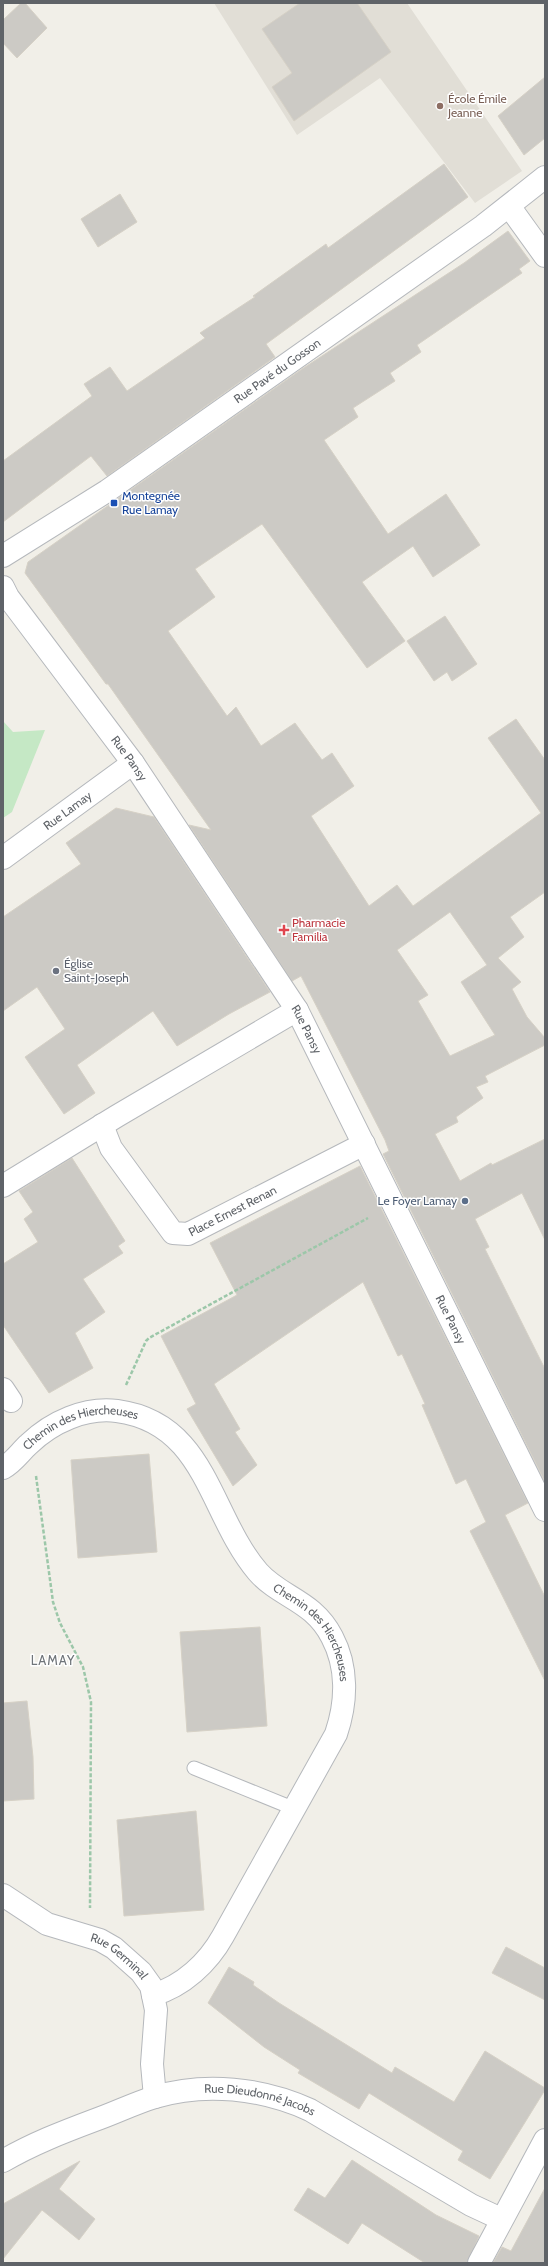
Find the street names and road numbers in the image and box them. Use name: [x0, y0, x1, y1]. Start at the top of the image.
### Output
street label: Rue Pavé du Gosson: [231, 335, 324, 406]
street label: Rue Pansy: [108, 732, 151, 784]
street label: Rue Lamay: [40, 788, 94, 833]
street label: Rue Pansy: [289, 1002, 325, 1056]
street label: Place Ernest Renan: [186, 1182, 279, 1240]
street label: Rue Pansy: [433, 1292, 469, 1346]
street label: Chemin des Hiercheuses: [19, 1402, 141, 1453]
street label: Chemin des Hiercheuses: [270, 1580, 352, 1682]
street label: Rue Germinal: [89, 1930, 152, 1982]
street label: Rue Dieudonné Jacobs: [204, 2081, 318, 2119]

